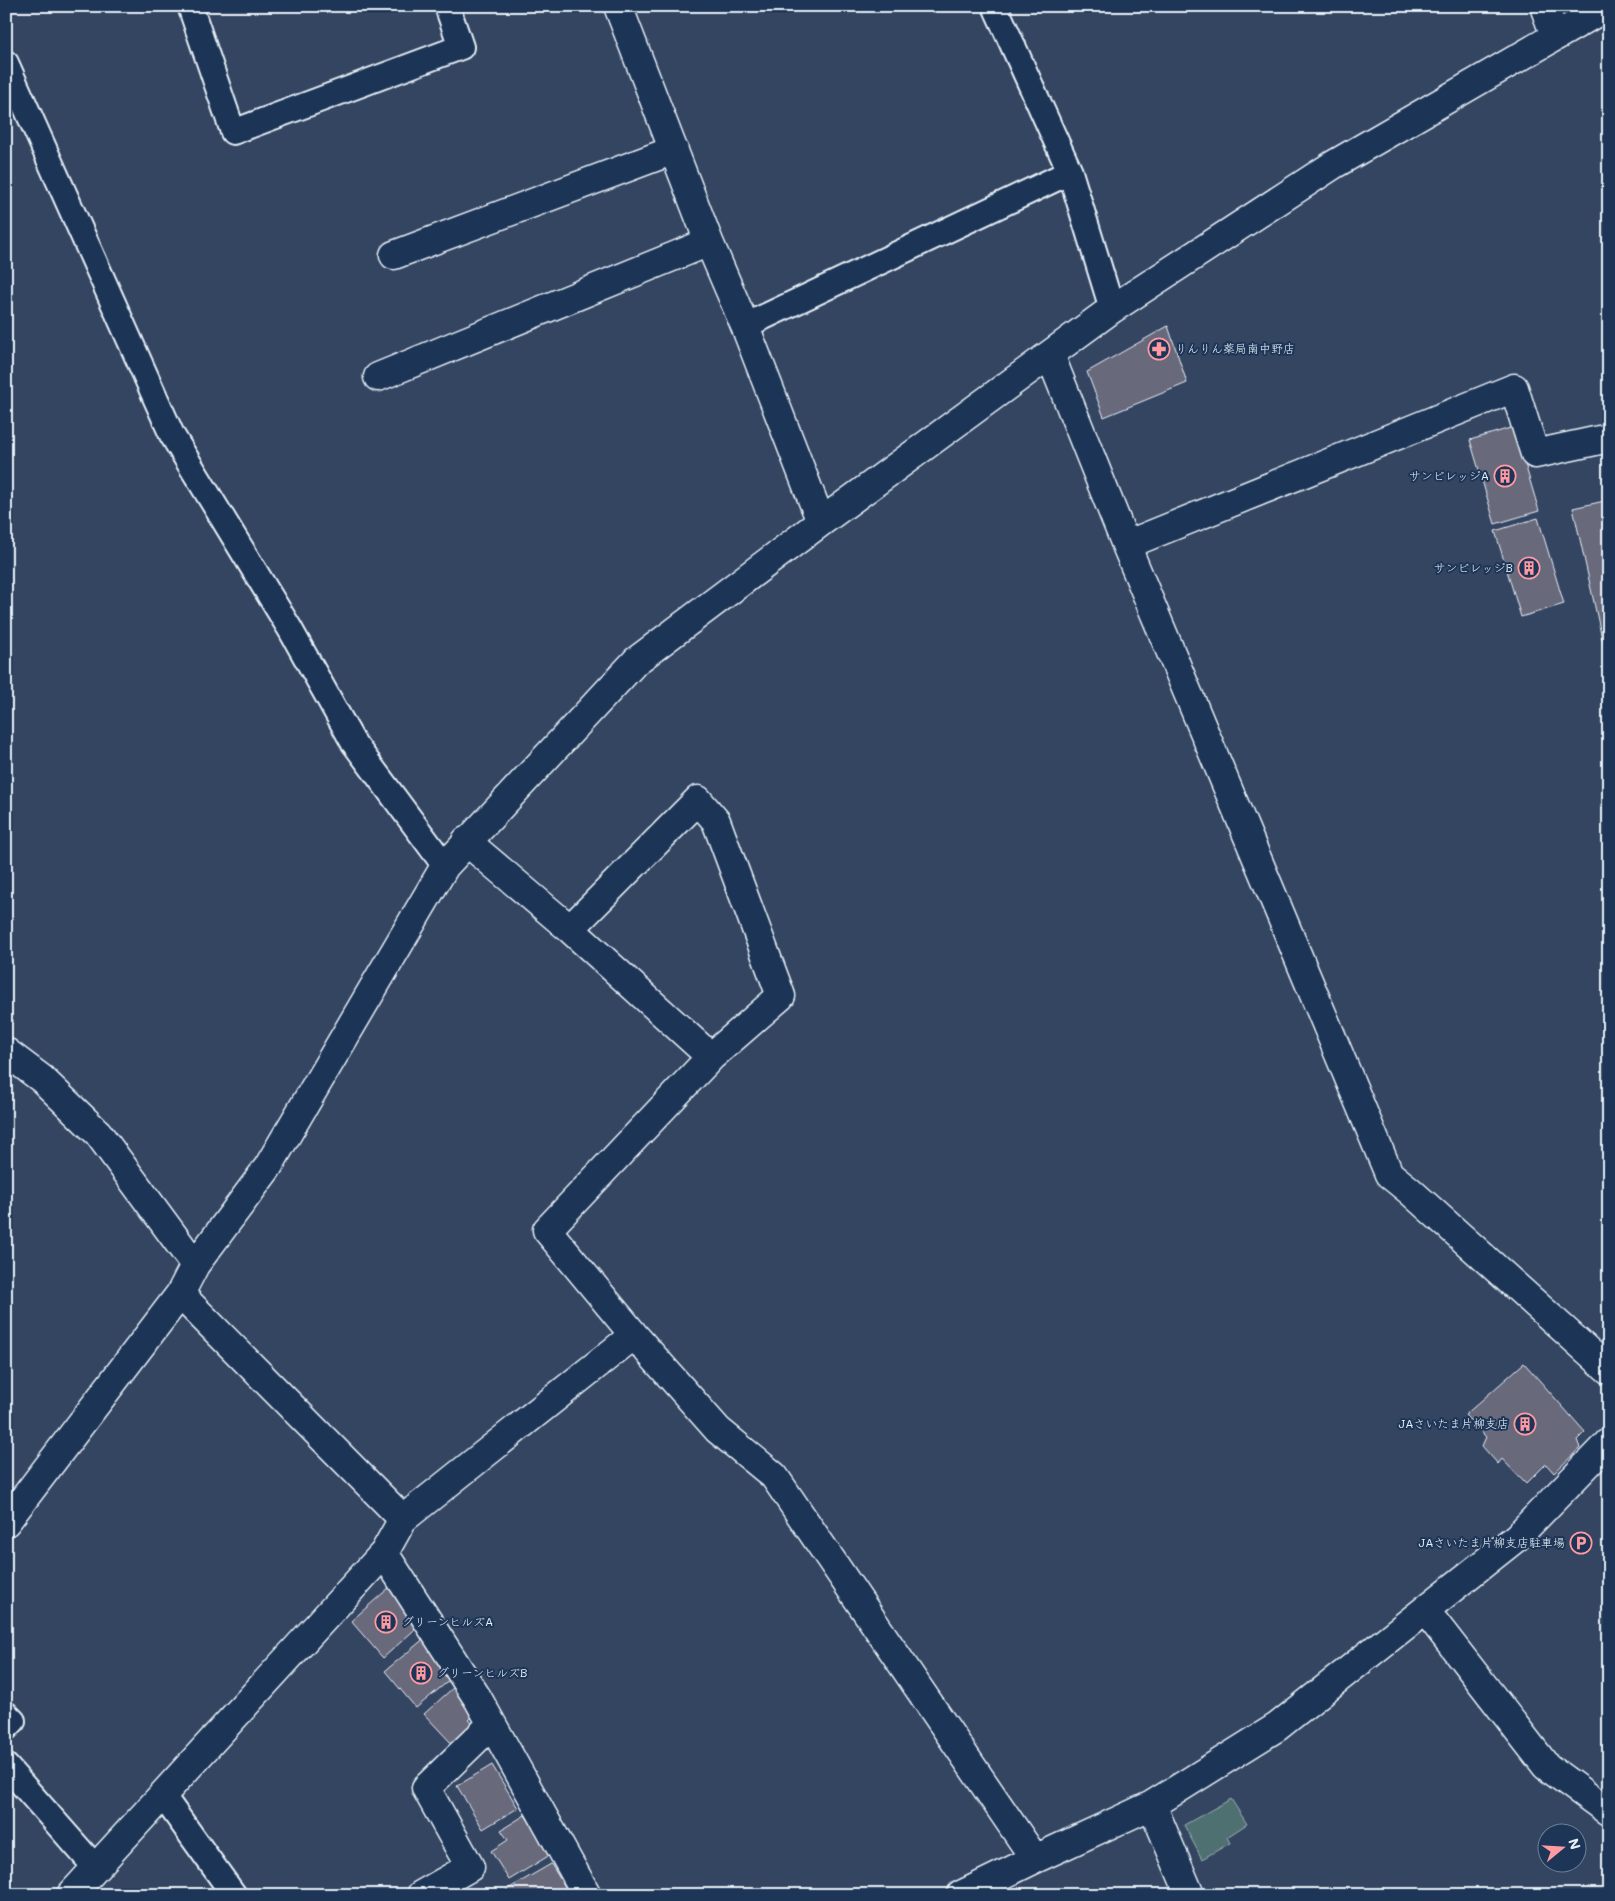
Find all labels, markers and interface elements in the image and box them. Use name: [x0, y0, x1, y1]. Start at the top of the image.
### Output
pharmacy icon: りんりん薬局南中野店: [1147, 337, 1171, 361]
place label: りんりん薬局南中野店: [1175, 340, 1295, 356]
building icon: サンビレッジA: [1493, 464, 1517, 488]
place label: サンビレッジA: [1409, 467, 1489, 483]
building icon: サンビレッジB: [1517, 556, 1541, 580]
place label: サンビレッジB: [1434, 559, 1513, 575]
building icon: JAさいたま片柳支店: [1513, 1412, 1537, 1436]
place label: JAさいたま片柳支店: [1399, 1415, 1509, 1431]
parking icon: JAさいたま片柳支店駐車場: [1569, 1531, 1593, 1555]
place label: JAさいたま片柳支店駐車場: [1419, 1534, 1565, 1550]
building icon: グリーンヒルズA: [374, 1610, 398, 1634]
place label: グリーンヒルズA: [402, 1613, 493, 1629]
building icon: グリーンヒルズB: [409, 1661, 433, 1685]
place label: グリーンヒルズB: [437, 1664, 528, 1680]
north arrow: [1538, 1824, 1588, 1874]
text: N: [1564, 1836, 1586, 1852]

